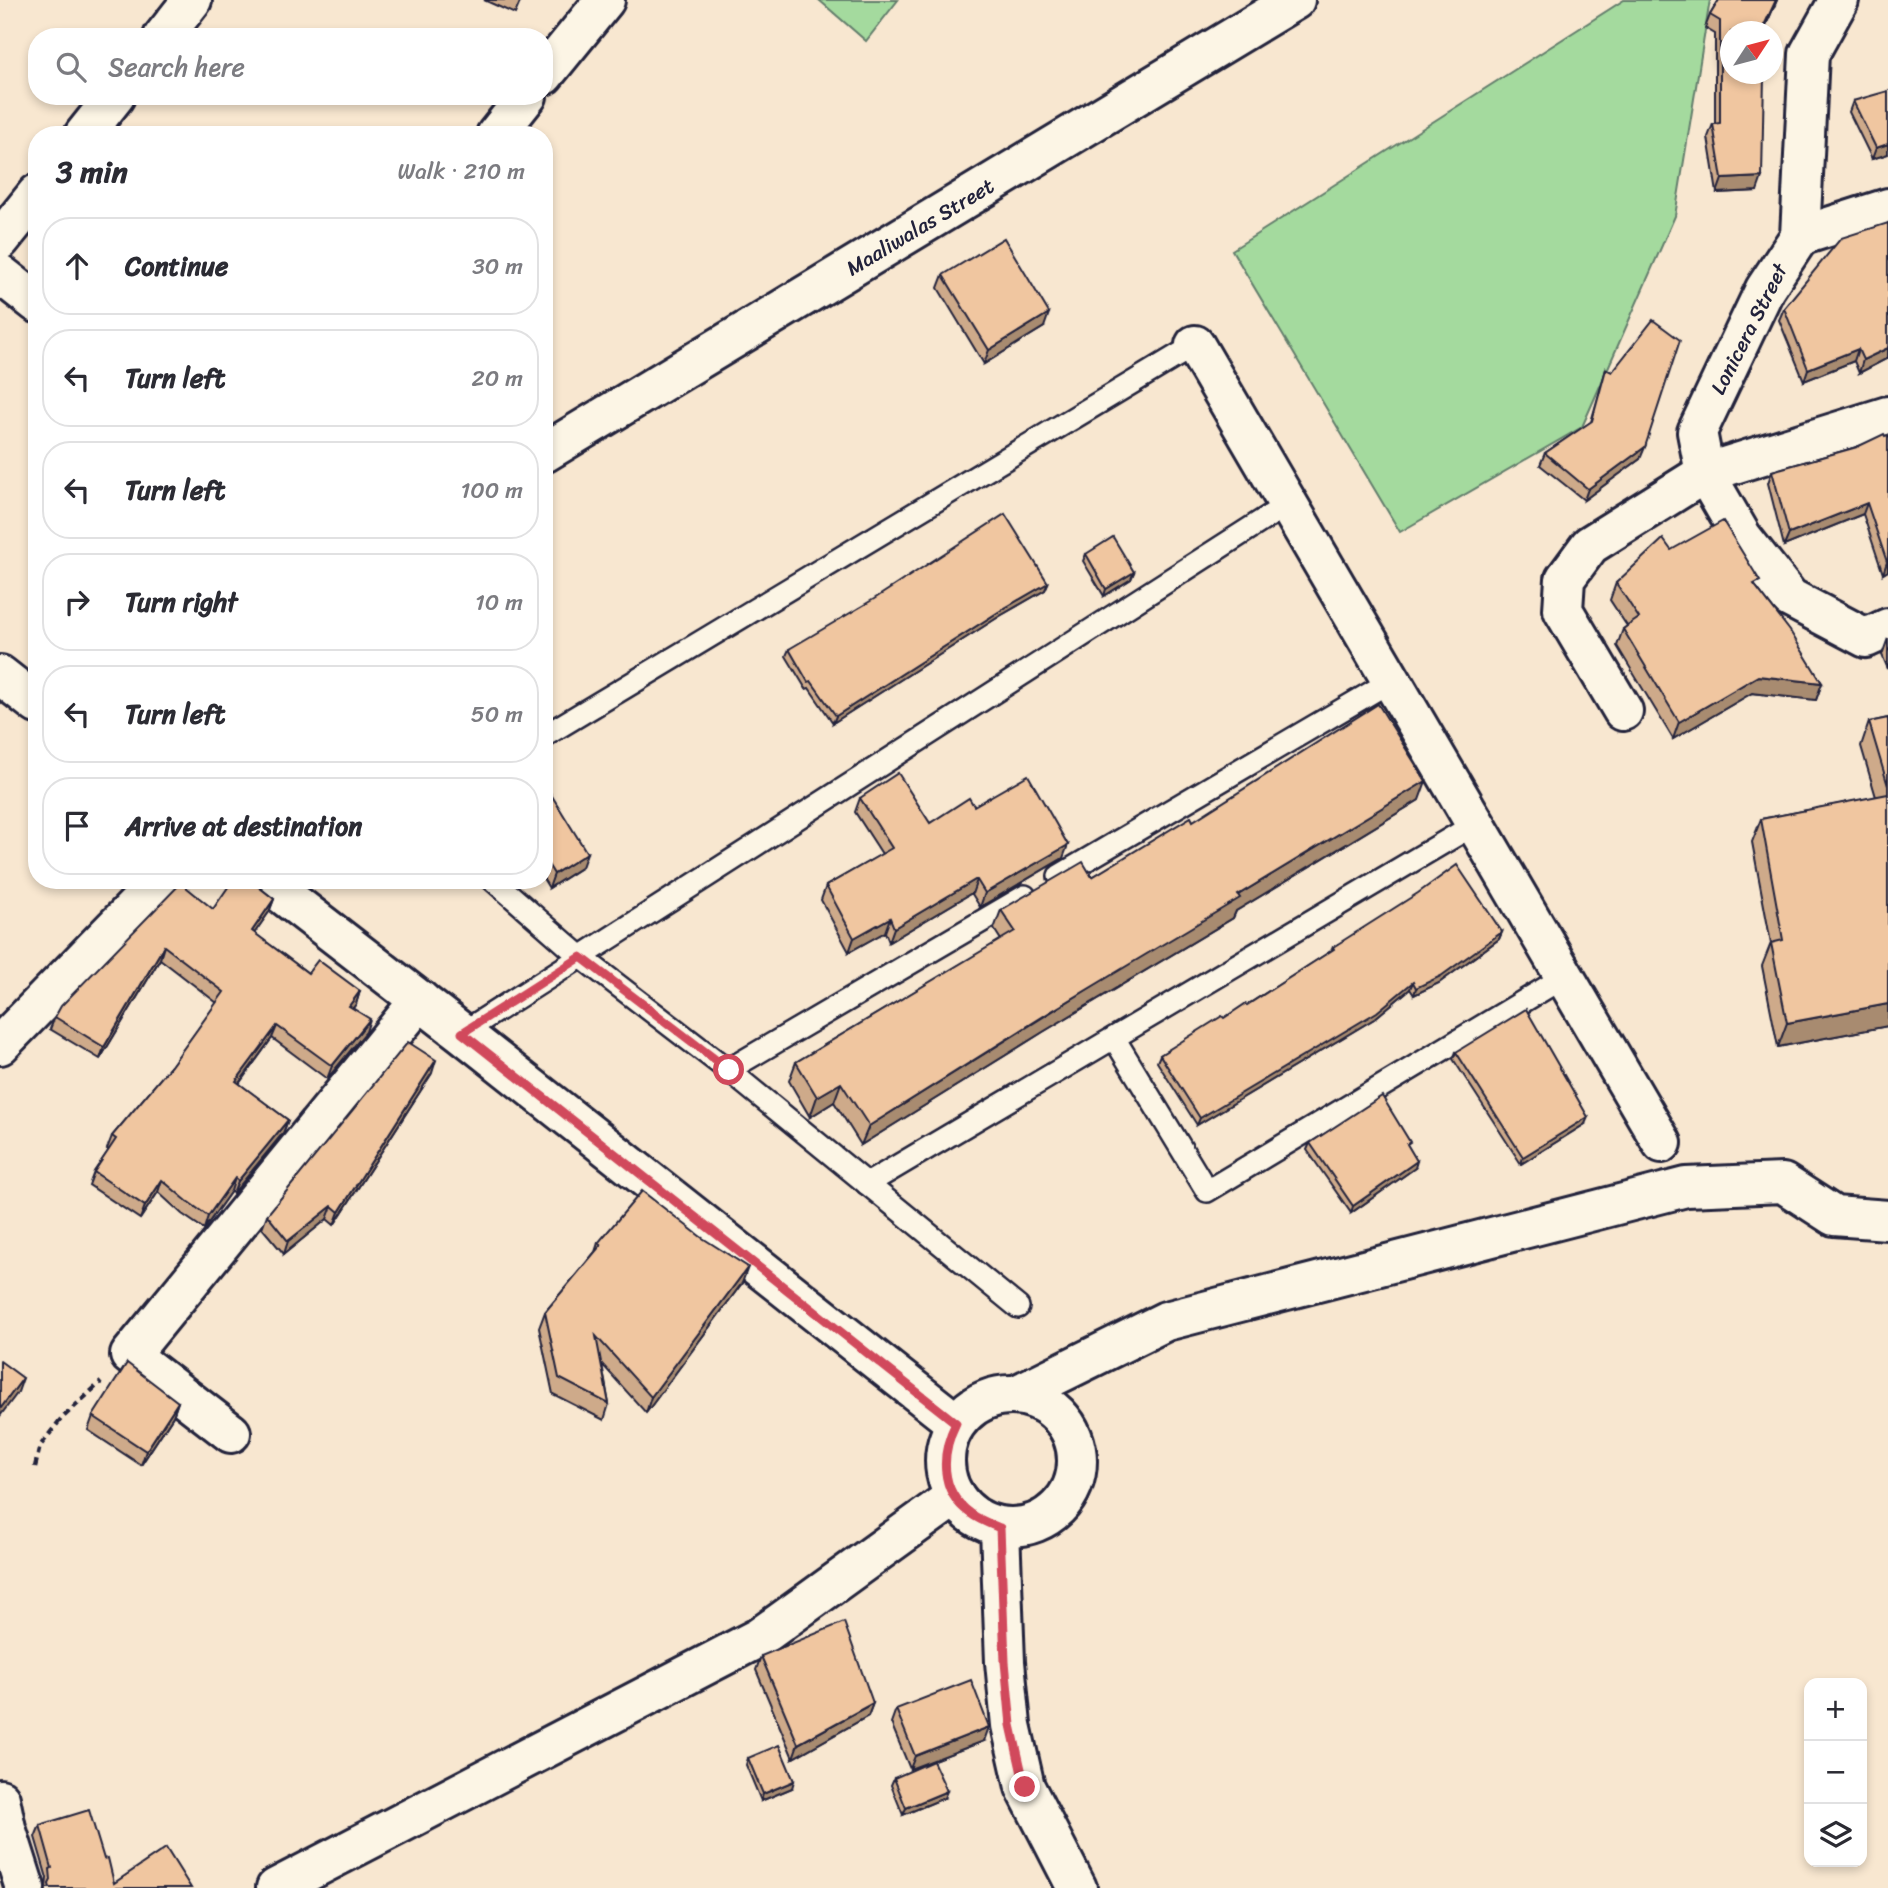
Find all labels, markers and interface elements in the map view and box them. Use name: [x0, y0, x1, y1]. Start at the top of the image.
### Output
north arrow: [1720, 21, 1783, 84]
search box: [28, 28, 553, 105]
text: Search here: [108, 44, 245, 90]
icon: search: [52, 48, 90, 86]
text: 3 min: [56, 145, 128, 199]
text: Walk · 210 m: [398, 151, 525, 192]
street label: Maaliwalas Street: [838, 168, 1002, 286]
text: Continue: [125, 243, 228, 289]
text: 30 m: [472, 246, 523, 287]
icon: ahead: [58, 247, 96, 285]
street label: Lonicera Street: [1700, 255, 1799, 401]
text: Turn left: [125, 355, 225, 401]
text: 20 m: [472, 358, 523, 399]
icon: left: [58, 359, 96, 397]
text: Turn left: [125, 467, 225, 513]
text: 100 m: [460, 470, 523, 511]
icon: left: [58, 471, 96, 509]
text: Turn right: [125, 579, 238, 625]
text: 10 m: [475, 582, 523, 623]
icon: right: [58, 583, 96, 621]
text: Turn left: [125, 691, 225, 737]
text: 50 m: [471, 694, 523, 735]
icon: left: [58, 695, 96, 733]
text: Arrive at destination: [125, 803, 362, 849]
icon: arrive: [58, 807, 96, 845]
route start: [713, 1054, 744, 1085]
map controls: [1804, 1678, 1867, 1867]
button: +: [1804, 1678, 1867, 1741]
button: −: [1804, 1741, 1867, 1804]
route end: [1009, 1771, 1040, 1802]
button: layers: [1804, 1804, 1867, 1867]

